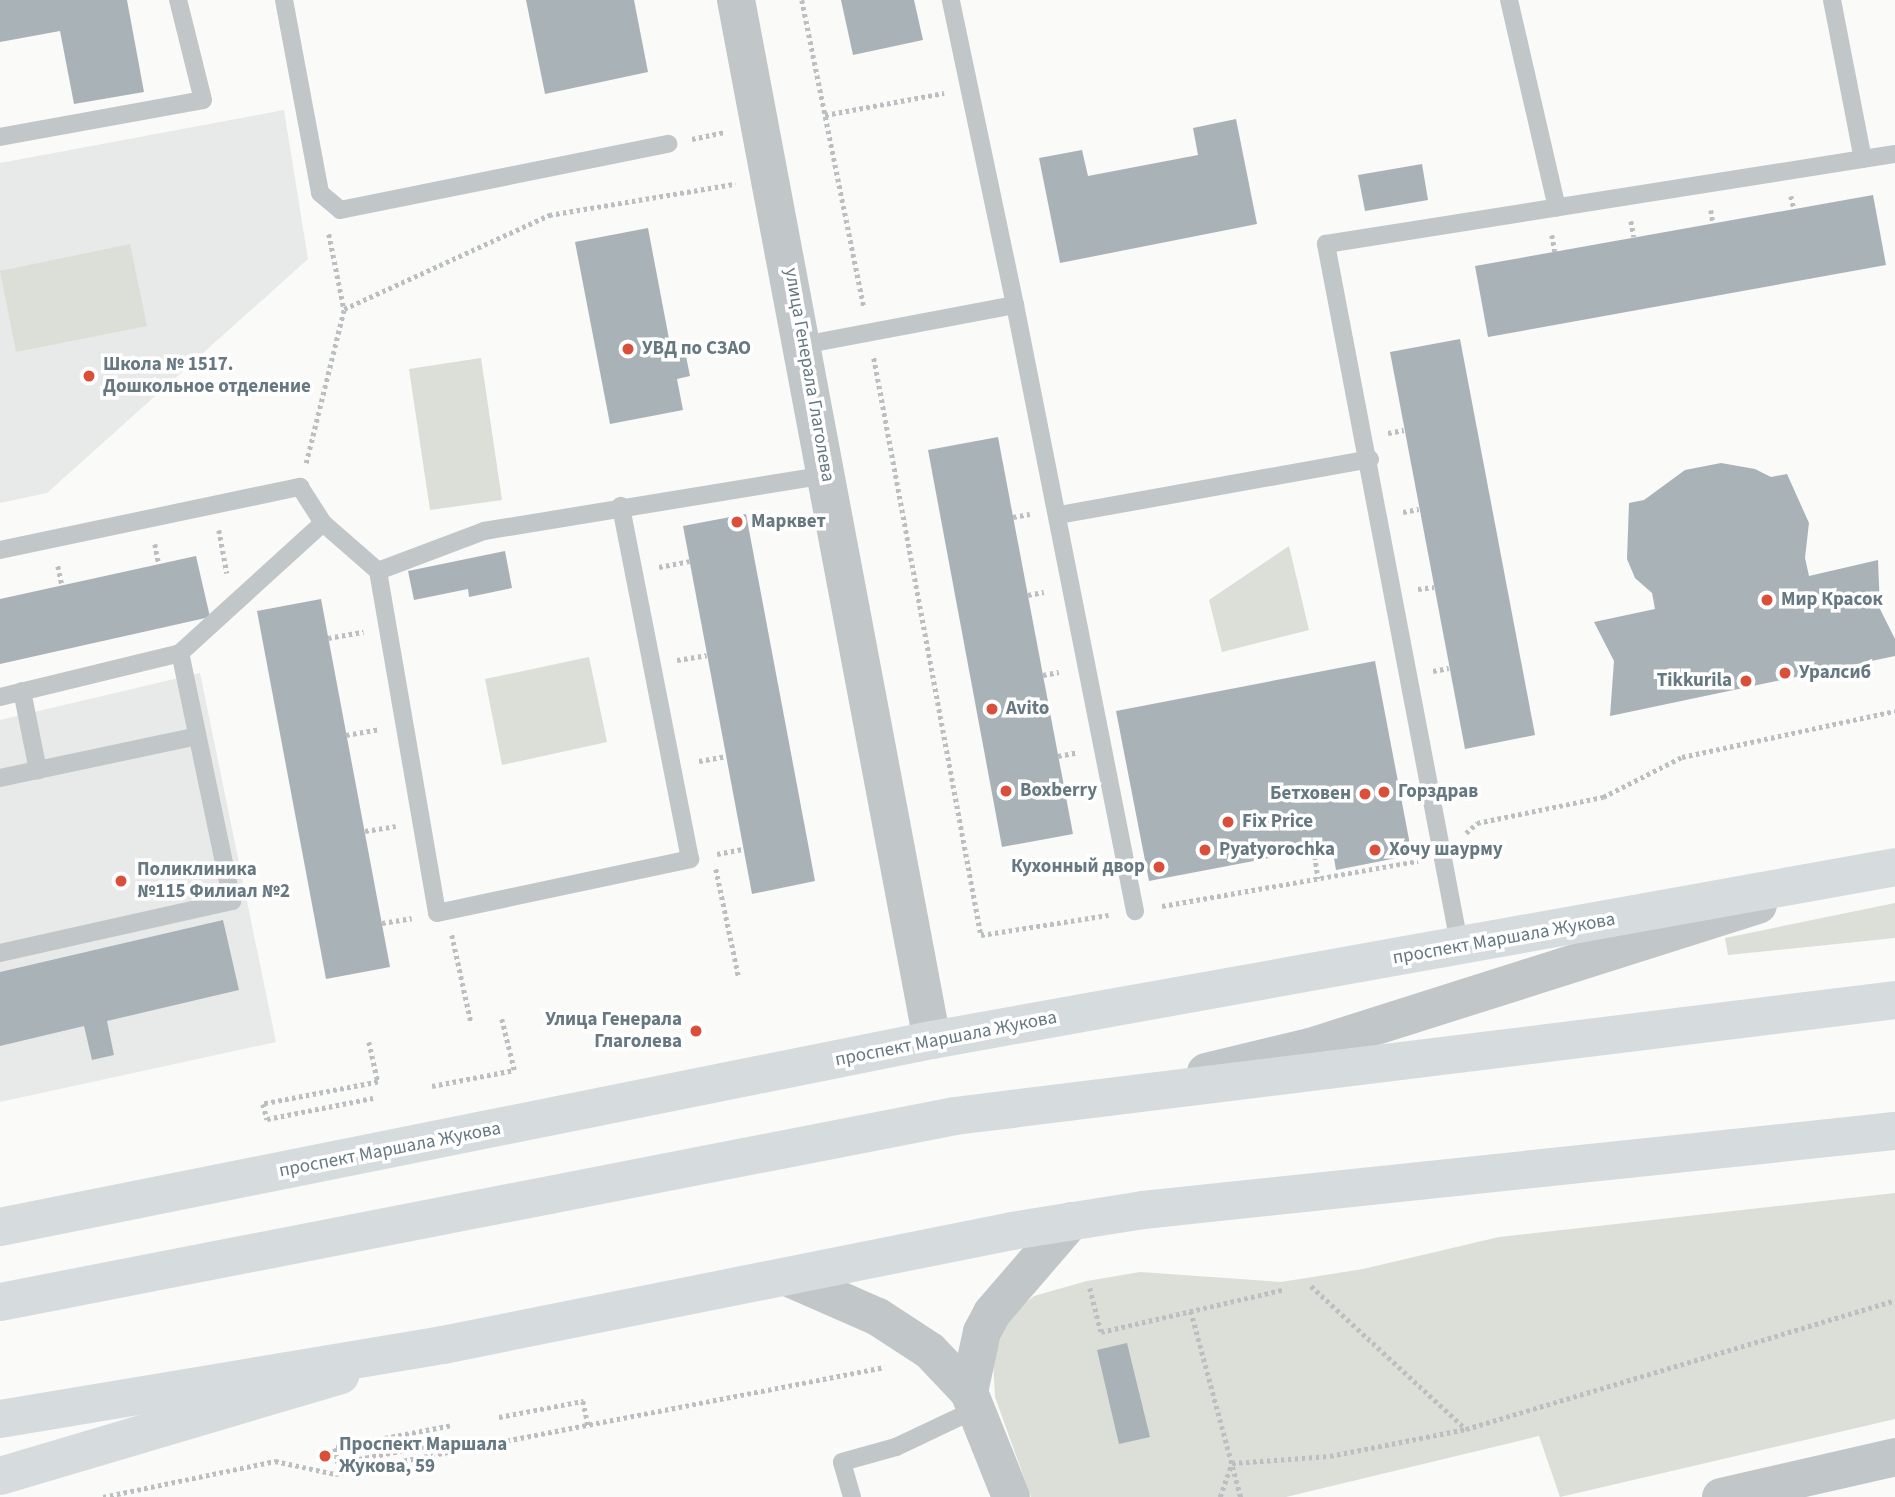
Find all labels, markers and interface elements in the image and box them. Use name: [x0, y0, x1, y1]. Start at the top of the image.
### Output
street label: улица Генерала Глаголева: [779, 266, 839, 484]
place label: УВД по СЗАО: [642, 338, 751, 360]
marker: УВД по СЗАО: [620, 341, 636, 357]
place label: Школа № 1517. Дошкольное отделение: [103, 354, 311, 398]
marker: Школа № 1517. Дошкольное отделение: [81, 368, 97, 384]
place label: Марквет: [751, 511, 826, 533]
marker: Марквет: [729, 514, 745, 530]
place label: Мир Красок: [1781, 589, 1883, 611]
marker: Мир Красок: [1759, 592, 1775, 608]
place label: Уралсиб: [1799, 662, 1871, 684]
marker: Уралсиб: [1777, 665, 1793, 681]
place label: Tikkurila: [1657, 670, 1732, 692]
marker: Tikkurila: [1738, 673, 1754, 689]
place label: Avito: [1006, 698, 1049, 720]
marker: Avito: [984, 701, 1000, 717]
place label: Boxberry: [1020, 780, 1097, 802]
place label: Горздрав: [1398, 781, 1478, 803]
marker: Boxberry: [998, 783, 1014, 799]
place label: Бетховен: [1270, 783, 1351, 805]
marker: Горздрав: [1376, 784, 1392, 800]
marker: Бетховен: [1357, 786, 1373, 802]
place label: Fix Price: [1242, 811, 1313, 833]
marker: Fix Price: [1220, 814, 1236, 830]
place label: Pyatyorochka: [1219, 839, 1335, 861]
place label: Хочу шаурму: [1389, 839, 1503, 861]
marker: Pyatyorochka: [1197, 842, 1213, 858]
marker: Хочу шаурму: [1367, 842, 1383, 858]
place label: Кухонный двор: [1011, 856, 1145, 878]
place label: Поликлиника №115 Филиал №2: [137, 859, 290, 903]
marker: Кухонный двор: [1151, 859, 1167, 875]
marker: Поликлиника №115 Филиал №2: [111, 871, 131, 891]
street label: проспект Маршала Жукова: [1391, 908, 1617, 970]
street label: проспект Маршала Жукова: [833, 1006, 1059, 1072]
place label: Улица Генерала Глаголева: [545, 1009, 682, 1053]
marker: Улица Генерала Глаголева: [688, 1023, 704, 1039]
street label: проспект Маршала Жукова: [277, 1117, 503, 1183]
place label: Проспект Маршала Жукова, 59: [339, 1434, 507, 1478]
marker: Проспект Маршала Жукова, 59: [317, 1448, 333, 1464]

